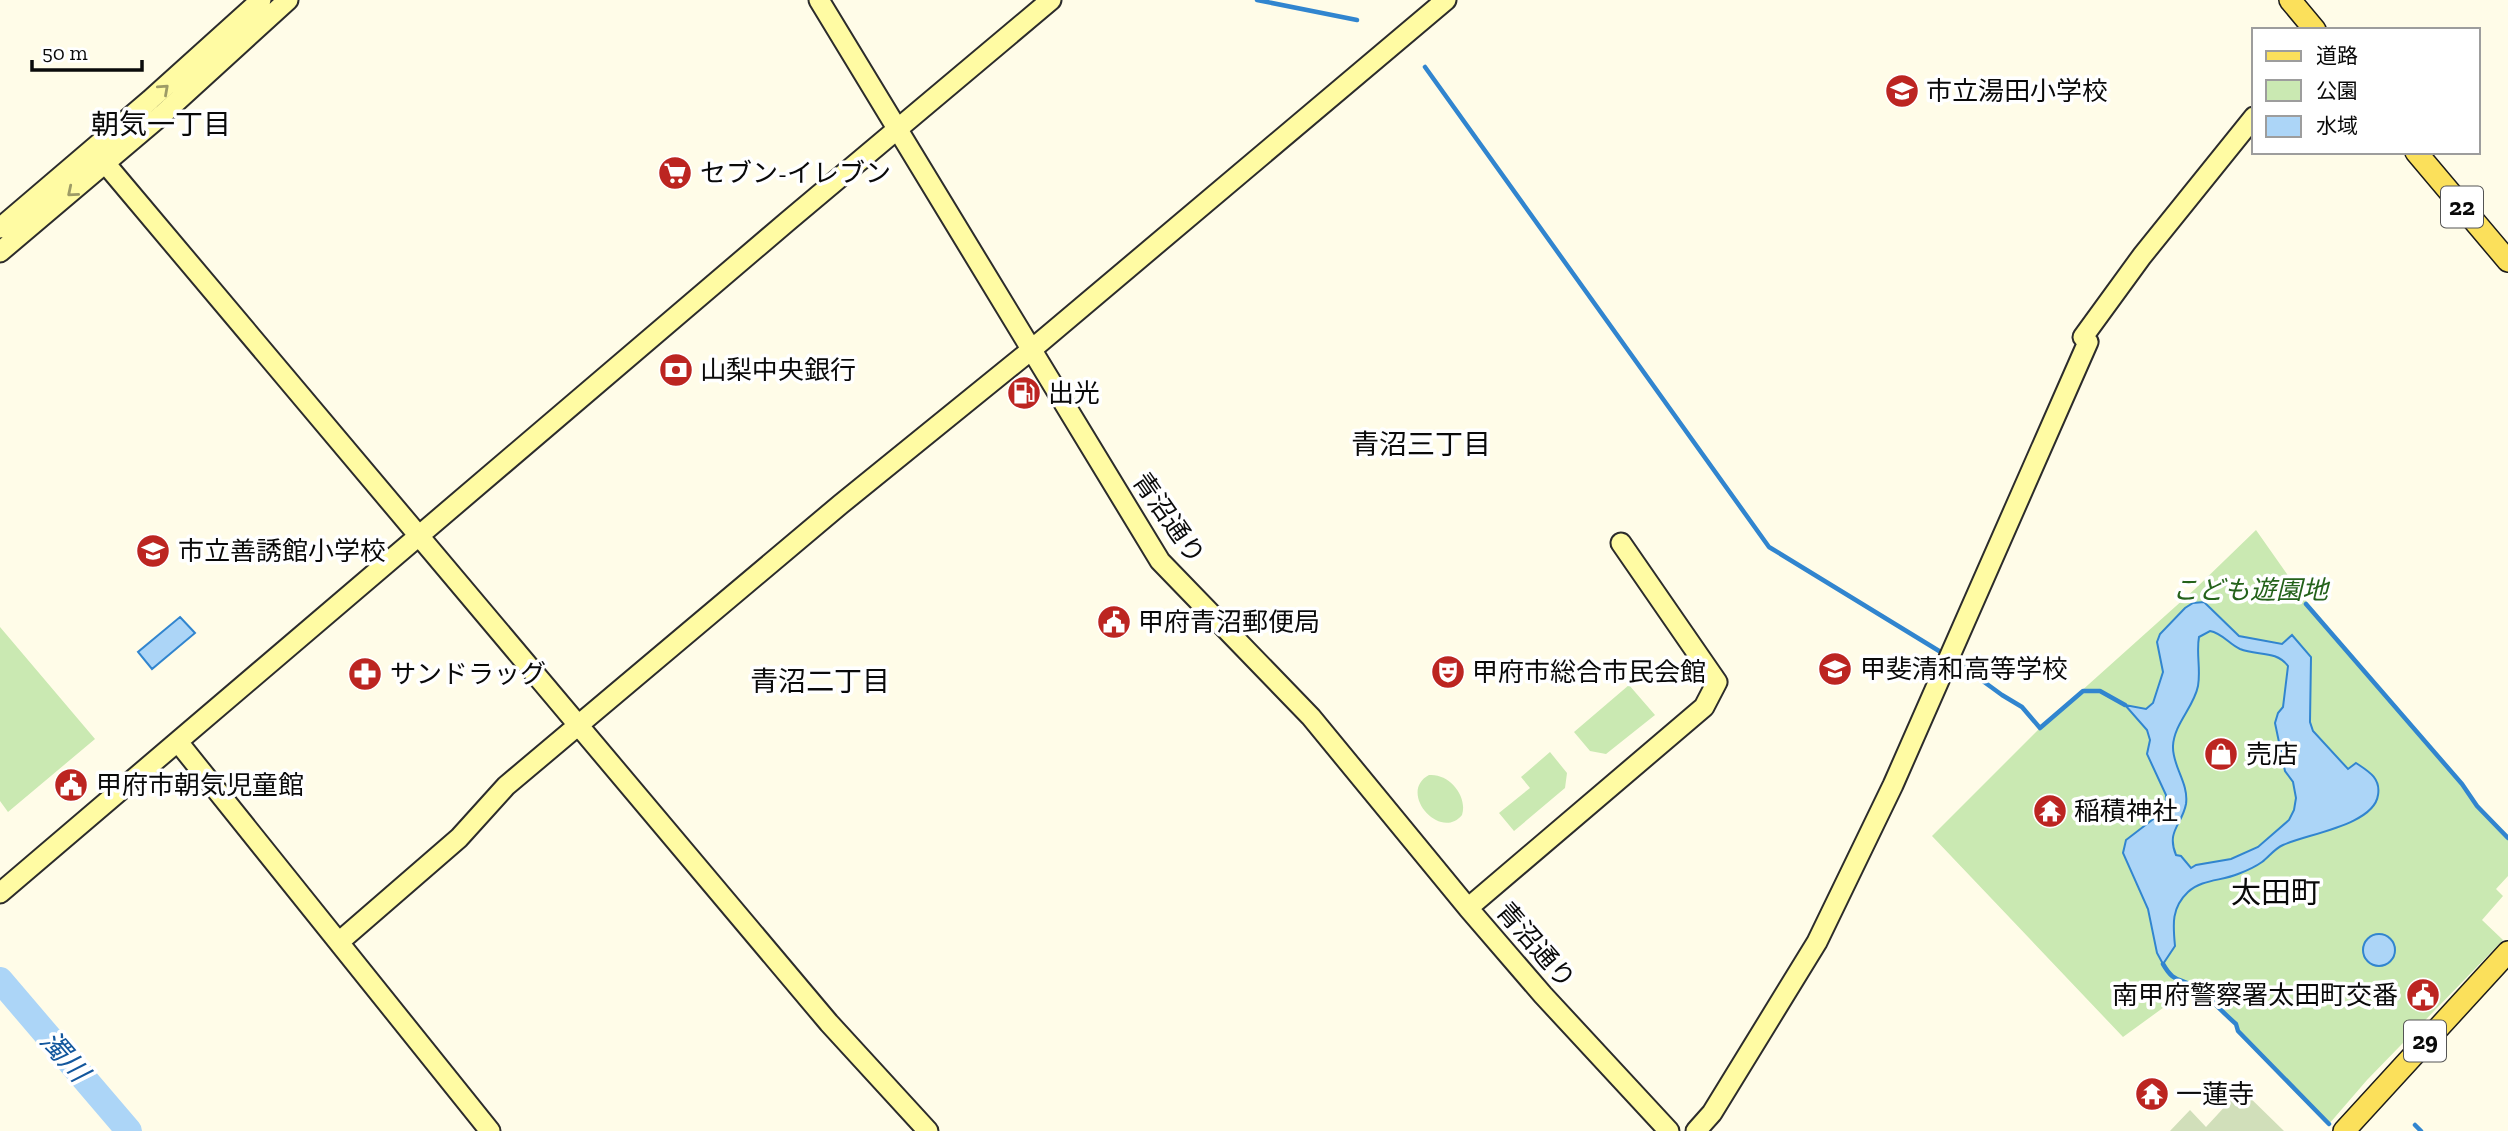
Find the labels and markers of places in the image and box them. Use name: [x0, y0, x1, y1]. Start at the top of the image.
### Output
school or university icon: 市立湯田小学校: [1883, 72, 1921, 110]
place label: 市立湯田小学校: [1926, 75, 2108, 107]
supermarket icon: セブン-イレブン: [656, 154, 694, 192]
place label: セブン-イレブン: [700, 157, 891, 189]
bank icon: 山梨中央銀行: [657, 351, 695, 389]
place label: 山梨中央銀行: [700, 354, 856, 386]
fuel station icon: 出光: [1005, 374, 1043, 412]
place label: 出光: [1048, 377, 1100, 409]
school or university icon: 市立善誘館小学校: [134, 532, 172, 570]
place label: 市立善誘館小学校: [178, 535, 386, 567]
public building icon: 甲府青沼郵便局: [1095, 603, 1133, 641]
place label: 甲府青沼郵便局: [1138, 606, 1320, 638]
school or university icon: 甲斐清和高等学校: [1816, 650, 1854, 688]
theatre icon: 甲府市総合市民会館: [1429, 653, 1467, 691]
place label: 甲斐清和高等学校: [1860, 653, 2068, 685]
pharmacy icon: サンドラッグ: [346, 655, 384, 693]
place label: 甲府市総合市民会館: [1472, 656, 1706, 688]
place label: サンドラッグ: [390, 658, 546, 690]
shop icon: 売店: [2202, 735, 2240, 773]
place label: 売店: [2246, 738, 2298, 770]
public building icon: 甲府市朝気児童館: [52, 766, 90, 804]
place label: 甲府市朝気児童館: [96, 769, 304, 801]
temple icon: 稲積神社: [2031, 792, 2069, 830]
place label: 稲積神社: [2074, 795, 2178, 827]
public building icon: 南甲府警察署太田町交番: [2404, 976, 2442, 1014]
place label: 南甲府警察署太田町交番: [2112, 979, 2398, 1011]
temple icon: 一蓮寺: [2133, 1075, 2171, 1113]
place label: 一蓮寺: [2176, 1078, 2254, 1110]

